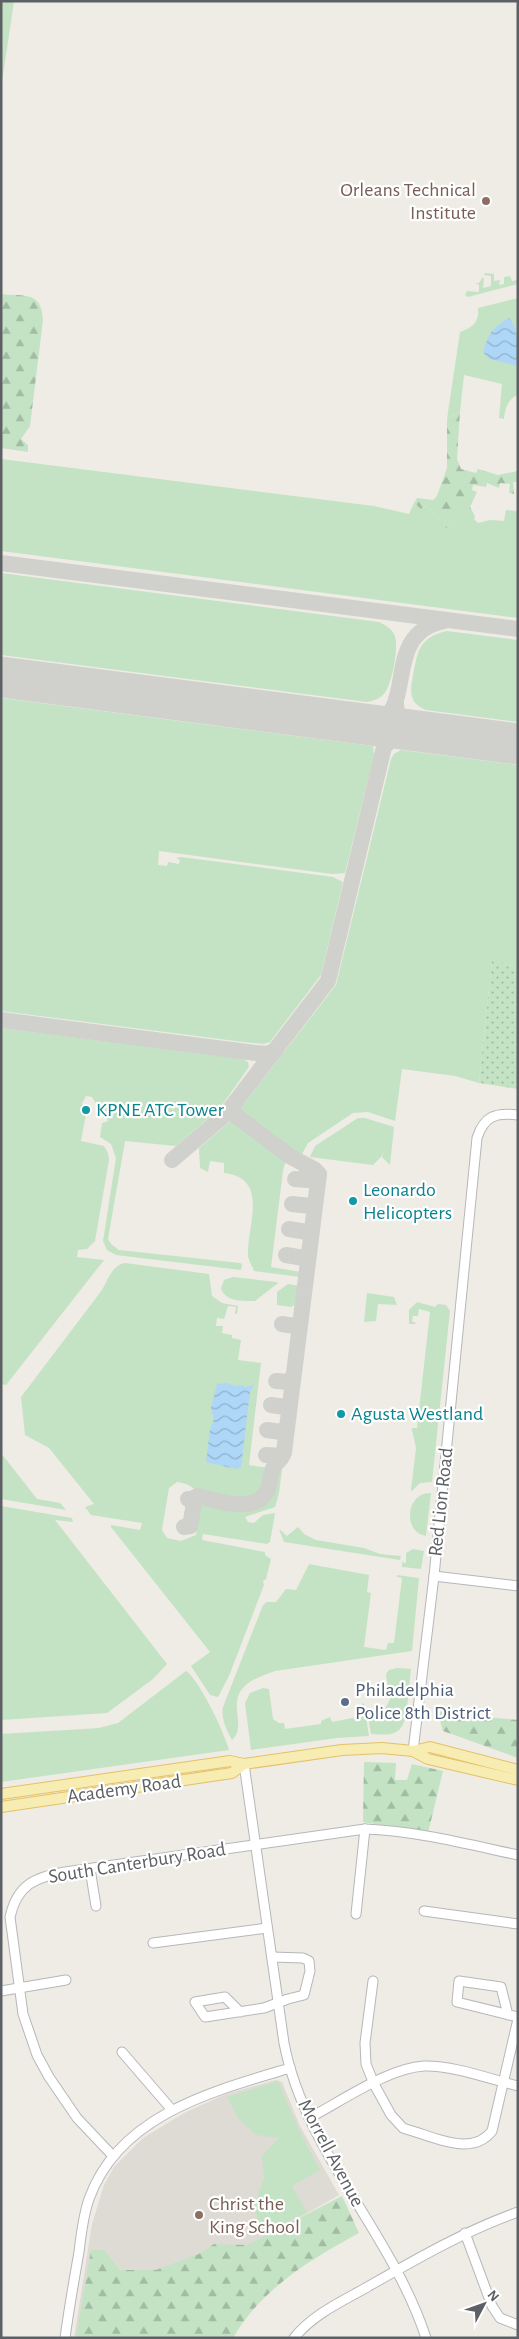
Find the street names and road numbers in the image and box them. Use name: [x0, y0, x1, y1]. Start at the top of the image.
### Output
street label: Red Lion Road: [425, 1447, 457, 1557]
street label: Academy Road: [66, 1771, 182, 1807]
street label: South Canterbury Road: [47, 1839, 227, 1887]
street label: Morrell Avenue: [294, 2096, 368, 2210]

